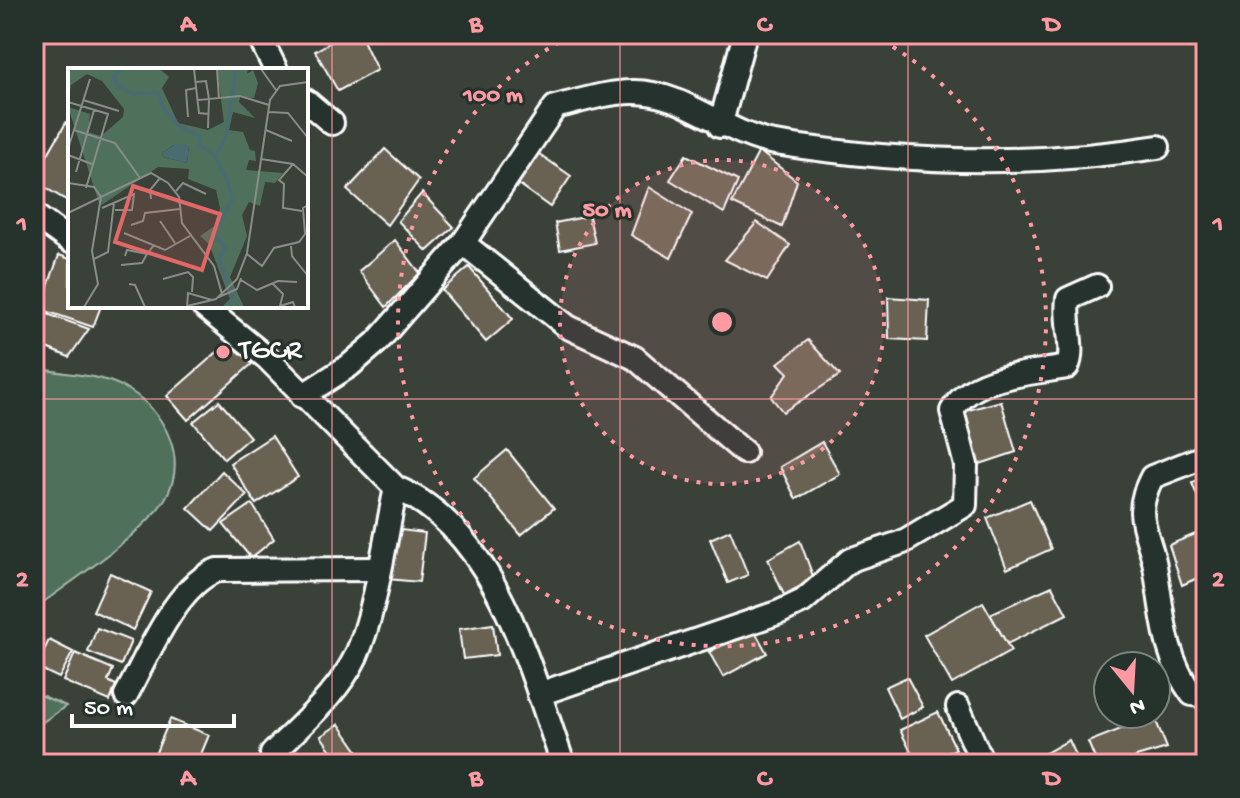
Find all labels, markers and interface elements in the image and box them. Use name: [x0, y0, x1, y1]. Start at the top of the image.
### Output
text: A: [179, 11, 197, 42]
text: B: [468, 11, 484, 42]
text: C: [757, 11, 774, 42]
text: D: [1042, 11, 1062, 42]
inset map: [68, 68, 308, 308]
text: 100 m: [462, 82, 523, 111]
text: 50 m: [583, 197, 631, 226]
text: 1: [16, 211, 27, 242]
text: 1: [1212, 211, 1223, 242]
centre of rings: [708, 308, 736, 336]
place label: TGCR: [237, 335, 303, 370]
marker: TGCR: [214, 343, 232, 361]
text: 2: [16, 566, 29, 597]
text: 2: [1212, 566, 1225, 597]
north arrow: [1092, 650, 1172, 730]
scale bar: [72, 678, 234, 728]
text: N: [1126, 691, 1148, 720]
text: 50 m: [84, 695, 133, 724]
text: A: [179, 765, 197, 796]
text: B: [468, 765, 484, 796]
text: C: [757, 765, 774, 796]
text: D: [1042, 765, 1062, 796]

